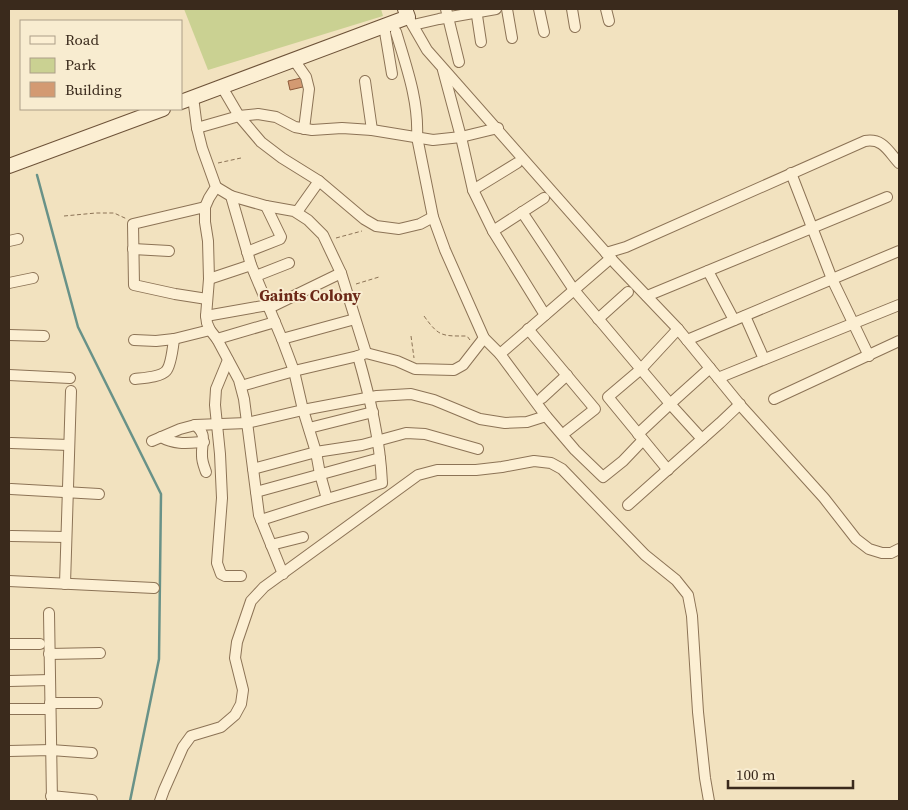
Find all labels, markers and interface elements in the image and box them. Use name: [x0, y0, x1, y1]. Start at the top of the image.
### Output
legend: [20, 20, 182, 110]
text: Road: [65, 29, 99, 50]
text: Park: [65, 54, 97, 75]
text: Building: [65, 79, 122, 100]
district label: Gaints Colony: [259, 284, 361, 306]
scale bar: [728, 758, 853, 790]
text: 100 m: [736, 764, 776, 785]

